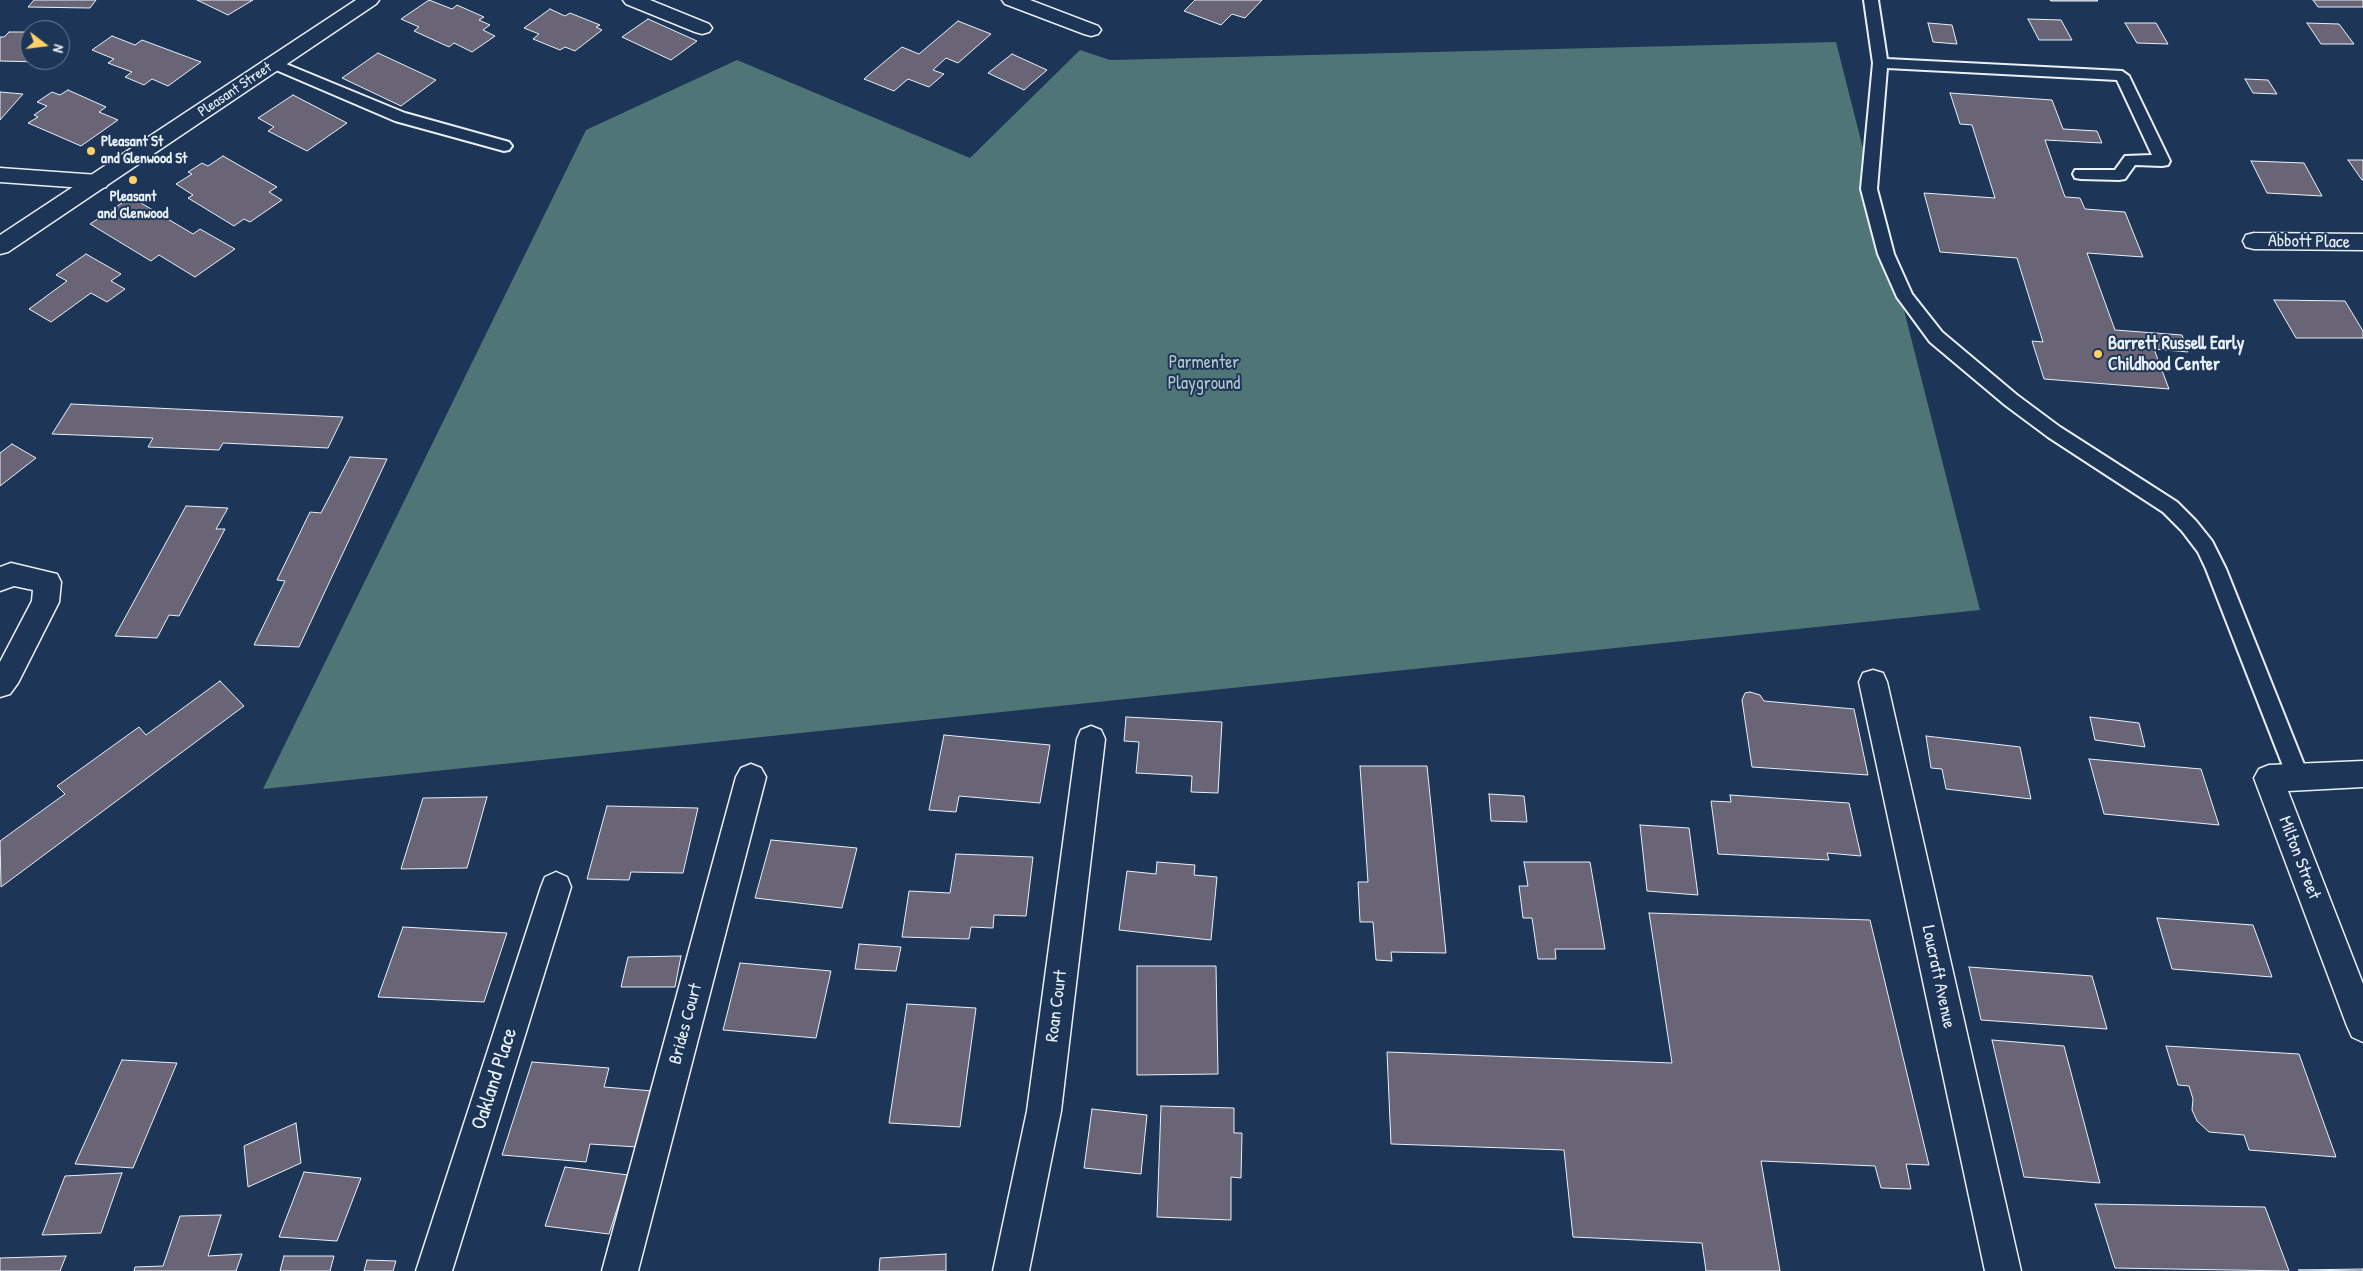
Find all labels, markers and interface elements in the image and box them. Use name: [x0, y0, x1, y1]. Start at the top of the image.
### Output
north arrow: [20, 20, 70, 70]
text: N: [49, 43, 69, 55]
street label: Pleasant Street: [195, 59, 275, 121]
place label: Pleasant St and Glenwood St: [101, 133, 187, 168]
marker: Pleasant St and Glenwood St: [85, 145, 97, 157]
marker: Pleasant and Glenwood: [127, 174, 139, 186]
place label: Pleasant and Glenwood: [98, 188, 168, 223]
street label: Abbott Place: [2268, 230, 2350, 254]
place label: Barrett Russell Early Childhood Center: [2108, 333, 2244, 376]
marker: Barrett Russell Early Childhood Center: [2092, 348, 2104, 360]
park label: Parmenter Playground: [1168, 352, 1240, 394]
street label: Milton Street: [2273, 813, 2325, 903]
street label: Loucraft Avenue: [1917, 924, 1959, 1030]
street label: Roan Court: [1042, 969, 1072, 1043]
street label: Brides Court: [665, 981, 707, 1067]
street label: Oakland Place: [467, 1025, 523, 1133]

